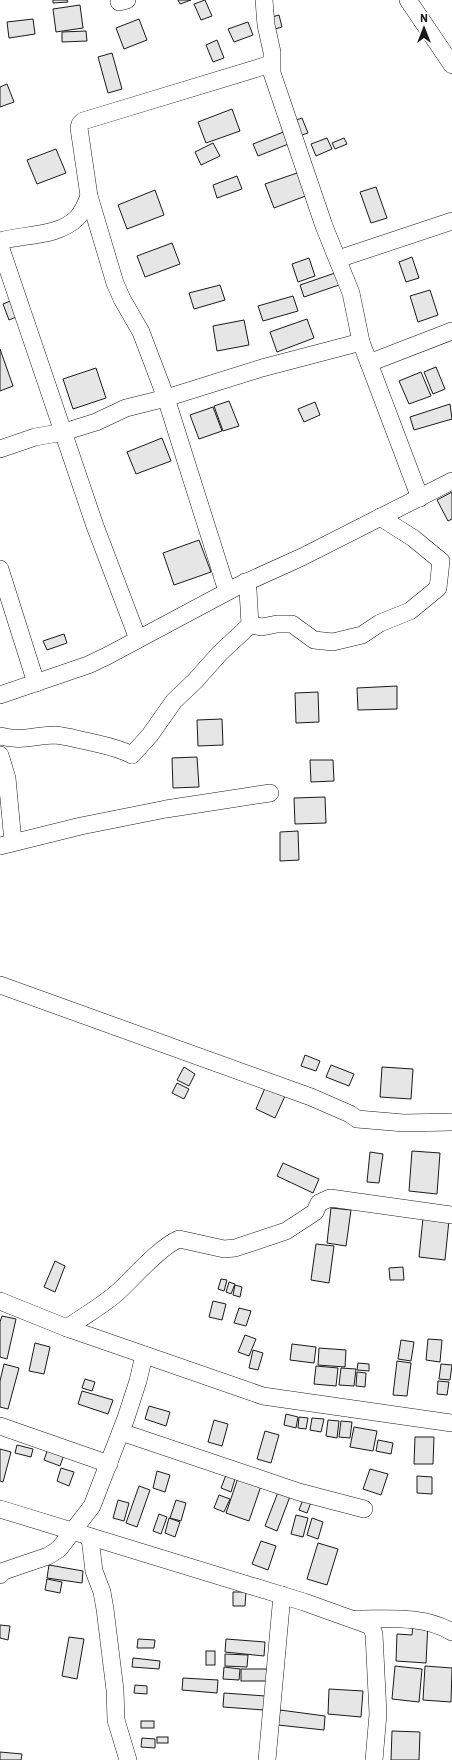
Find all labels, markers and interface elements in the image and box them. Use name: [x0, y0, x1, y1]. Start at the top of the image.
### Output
north arrow: [404, 8, 444, 48]
text: N: [420, 11, 428, 25]

